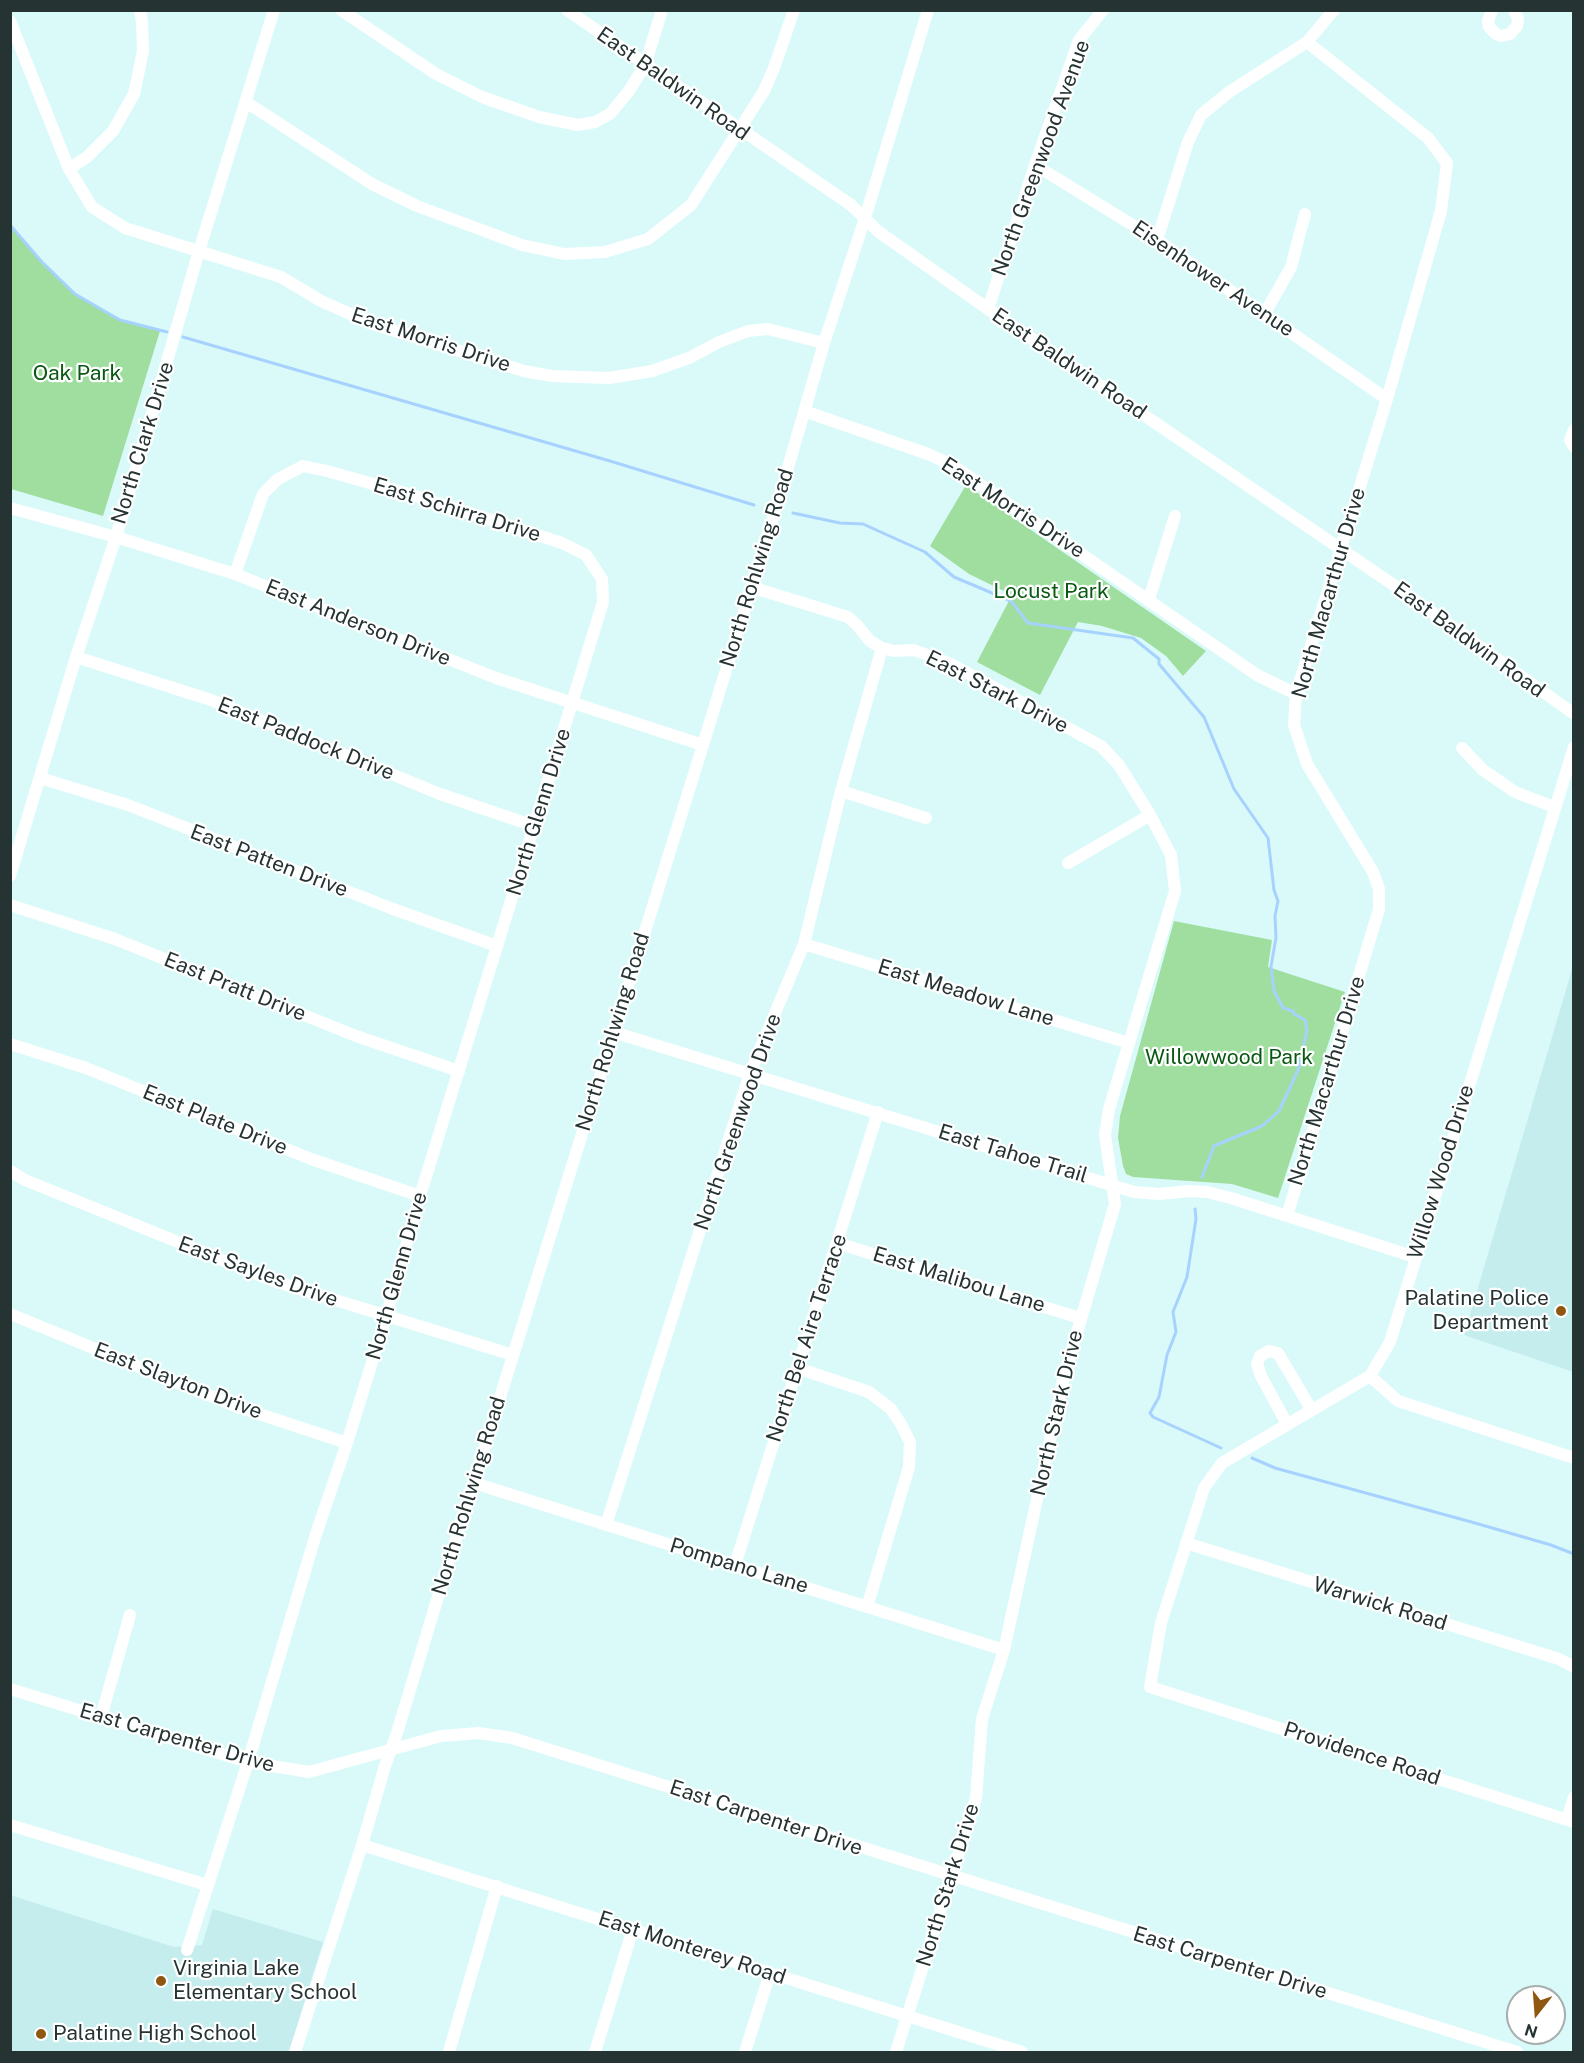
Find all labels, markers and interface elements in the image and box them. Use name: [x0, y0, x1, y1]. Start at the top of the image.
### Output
street label: East Baldwin Road: [592, 22, 754, 146]
street label: North Greenwood Avenue: [986, 36, 1096, 280]
street label: Eisenhower Avenue: [1127, 215, 1299, 343]
street label: East Morris Drive: [348, 302, 514, 378]
street label: East Baldwin Road: [987, 303, 1151, 425]
street label: North Clark Drive: [106, 359, 180, 527]
park label: Oak Park: [33, 361, 121, 387]
street label: East Morris Drive: [937, 452, 1089, 564]
street label: North Rohlwing Road: [715, 466, 799, 670]
street label: East Schirra Drive: [370, 473, 544, 547]
street label: North Macarthur Drive: [1287, 485, 1371, 701]
street label: East Anderson Drive: [262, 574, 454, 672]
street label: East Baldwin Road: [1388, 577, 1550, 703]
park label: Locust Park: [993, 579, 1109, 605]
street label: East Stark Drive: [921, 645, 1073, 739]
street label: East Paddock Drive: [214, 692, 398, 786]
street label: North Glenn Drive: [502, 725, 576, 899]
street label: East Patten Drive: [187, 819, 351, 903]
street label: North Rohlwing Road: [571, 930, 655, 1134]
street label: East Pratt Drive: [160, 947, 310, 1027]
street label: East Meadow Lane: [875, 954, 1057, 1032]
street label: North Macarthur Drive: [1283, 973, 1371, 1189]
street label: North Greenwood Drive: [689, 1010, 787, 1234]
park label: Willowwood Park: [1145, 1045, 1313, 1071]
street label: East Plate Drive: [139, 1079, 291, 1161]
street label: Willow Wood Drive: [1402, 1082, 1480, 1262]
street label: East Tahoe Trail: [935, 1119, 1091, 1189]
street label: North Glenn Drive: [361, 1189, 433, 1363]
street label: East Sayles Drive: [175, 1231, 341, 1313]
street label: North Bel Aire Terrace: [761, 1231, 853, 1445]
street label: East Malibou Lane: [870, 1242, 1048, 1318]
place label: Palatine Police Department: [1404, 1286, 1549, 1336]
marker: Palatine Police Department: [1554, 1304, 1568, 1318]
street label: North Stark Drive: [1026, 1328, 1088, 1498]
street label: East Slayton Drive: [90, 1337, 266, 1425]
street label: North Rohlwing Road: [427, 1394, 511, 1598]
street label: Pompano Lane: [667, 1533, 811, 1599]
street label: Warwick Road: [1310, 1572, 1450, 1636]
street label: East Carpenter Drive: [77, 1698, 277, 1778]
street label: Providence Road: [1280, 1717, 1444, 1791]
street label: East Carpenter Drive: [666, 1775, 866, 1861]
street label: North Stark Drive: [911, 1800, 985, 1970]
street label: East Monterey Road: [595, 1906, 789, 1990]
street label: East Carpenter Drive: [1130, 1921, 1330, 2005]
place label: Virginia Lake Elementary School: [173, 1956, 357, 2006]
marker: Virginia Lake Elementary School: [154, 1974, 168, 1988]
north arrow: [1506, 1985, 1566, 2045]
text: N: [1522, 2020, 1540, 2042]
place label: Palatine High School: [53, 2021, 257, 2047]
marker: Palatine High School: [34, 2027, 48, 2041]

